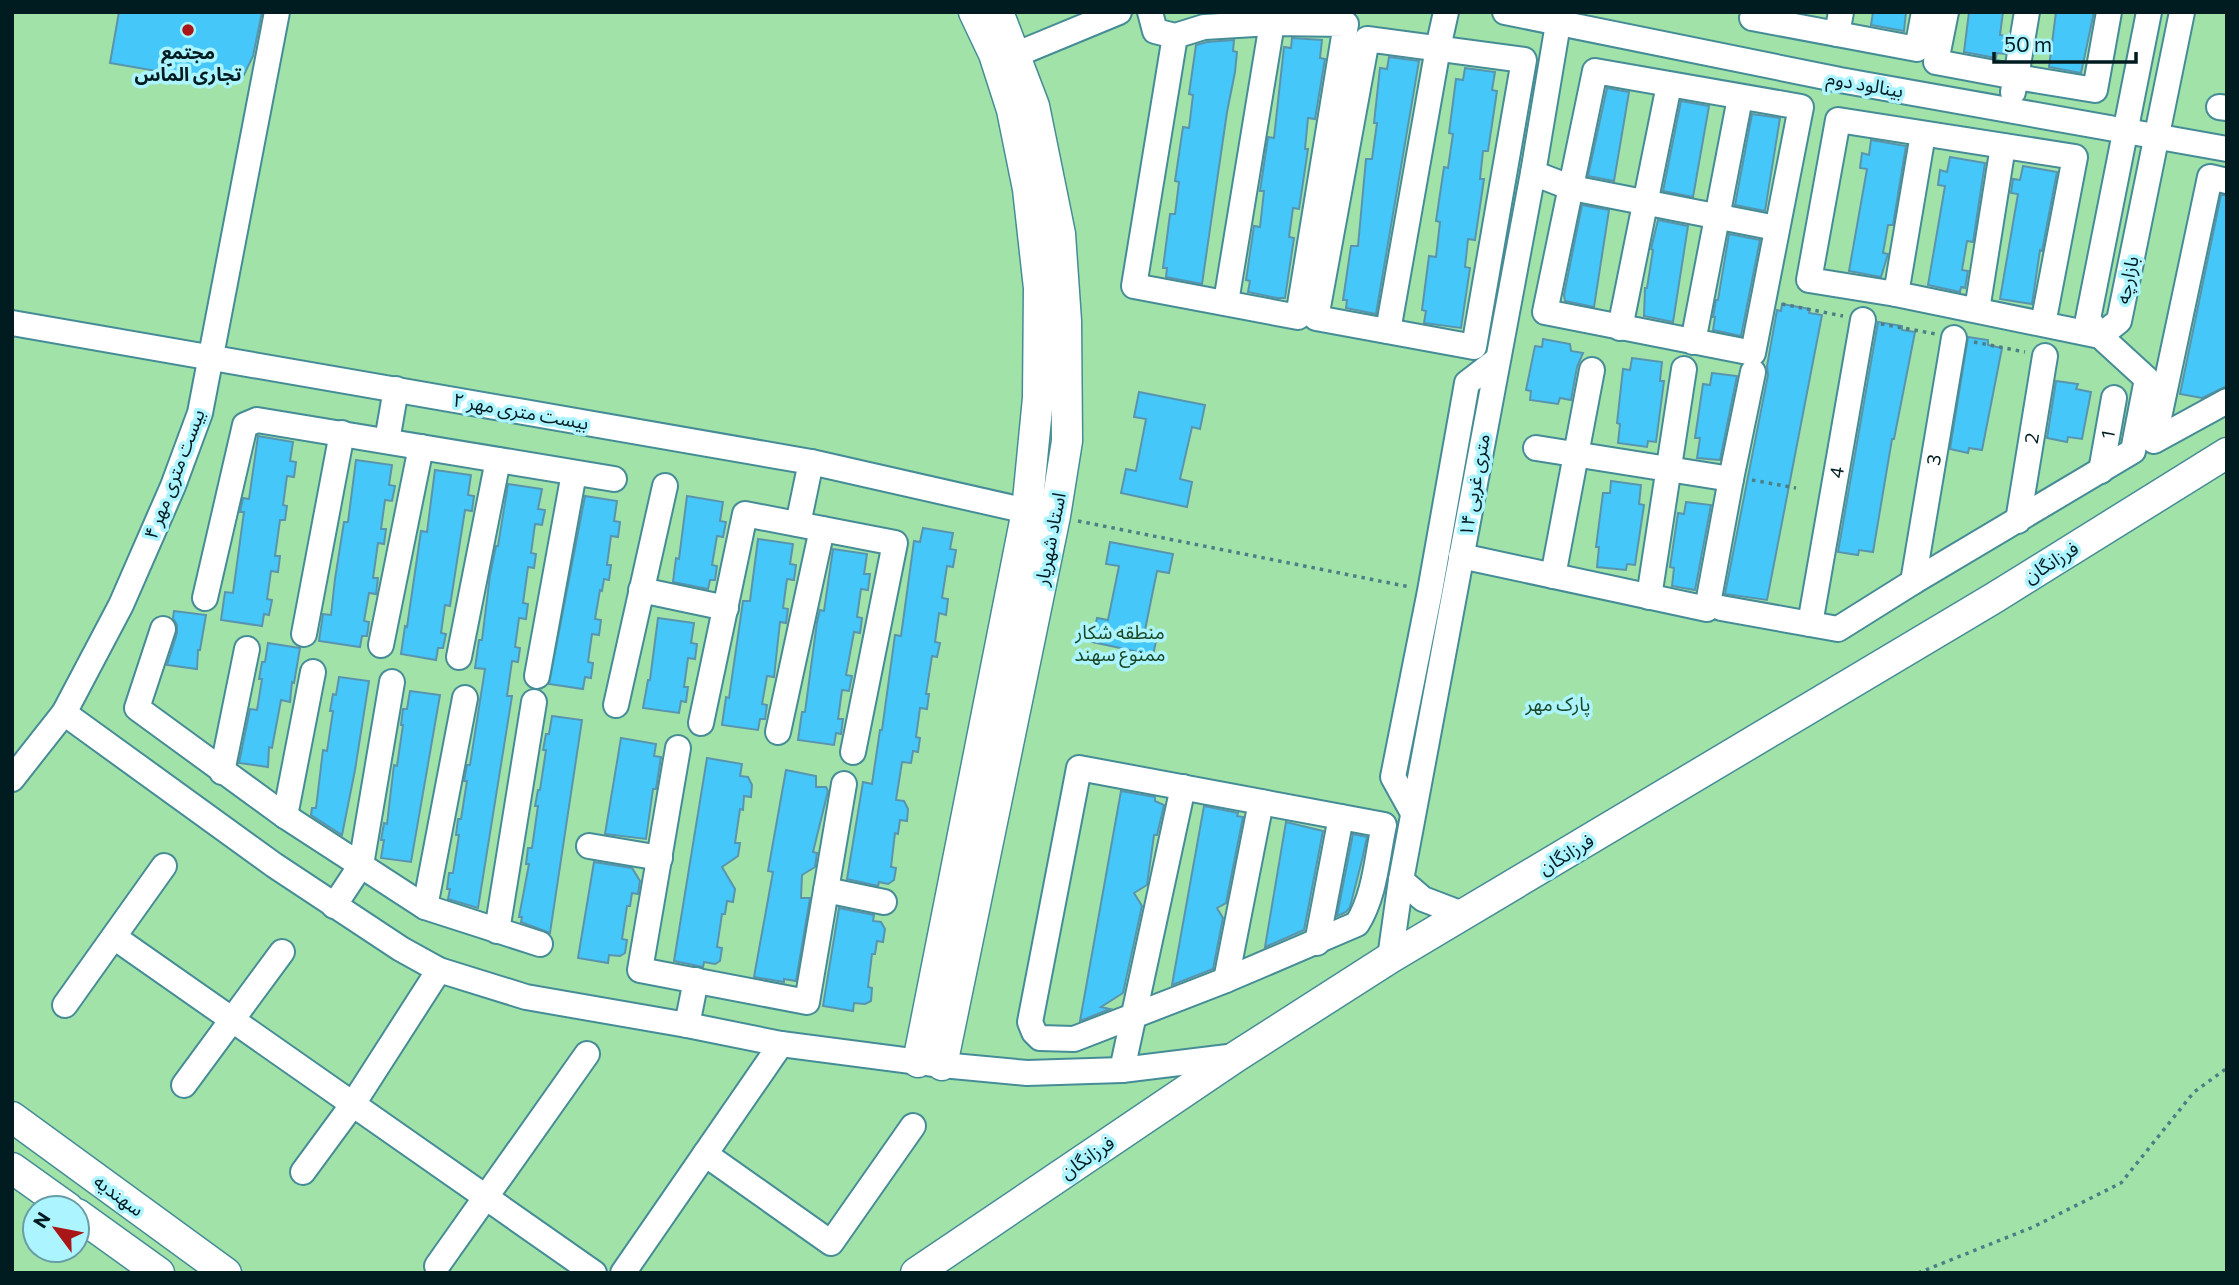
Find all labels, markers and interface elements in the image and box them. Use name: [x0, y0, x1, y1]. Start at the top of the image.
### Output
scale bar: [1994, 21, 2136, 65]
marker: مجتمع تجاری الماس: [180, 22, 196, 38]
text: 50 m: [2004, 31, 2052, 56]
place label: مجتمع تجاری الماس: [134, 40, 242, 86]
street label: بینالود دوم: [1824, 65, 1905, 106]
street label: بازارچه: [2110, 254, 2145, 306]
street label: بیست متری مهر ۲: [451, 387, 591, 435]
street label: بیست متری مهر ۴: [138, 406, 210, 542]
street label: 1: [2095, 428, 2119, 441]
street label: 2: [2019, 431, 2043, 445]
street label: ۱۴ متری غربی: [1453, 432, 1495, 538]
street label: 3: [1921, 452, 1945, 467]
street label: 4: [1824, 465, 1848, 480]
street label: استاد شهریار: [1029, 490, 1071, 589]
street label: فرزانگان: [2019, 536, 2083, 588]
park label: منطقه شکار ممنوع سهند: [1074, 620, 1165, 668]
park label: پارک مهر: [1525, 692, 1590, 717]
street label: فرزانگان: [1534, 828, 1598, 880]
street label: فرزانگان: [1055, 1130, 1119, 1184]
street label: سهندیه: [90, 1169, 149, 1220]
north arrow: [21, 1194, 91, 1264]
text: N: [28, 1208, 55, 1232]

